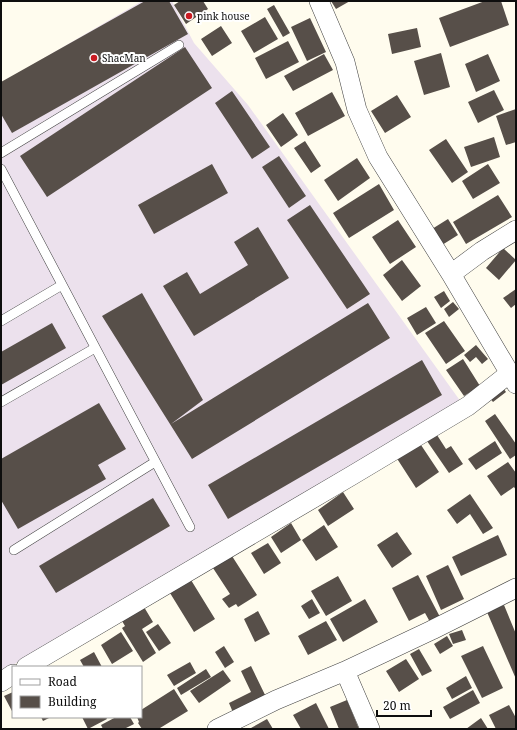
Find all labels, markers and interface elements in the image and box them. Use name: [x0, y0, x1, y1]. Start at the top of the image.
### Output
place label: pink house: [197, 9, 250, 23]
marker: pink house: [184, 11, 194, 21]
place label: ShacMan: [102, 51, 146, 65]
marker: ShacMan: [89, 53, 99, 63]
legend: [12, 666, 142, 718]
text: Road: [48, 673, 78, 690]
scale bar: [377, 692, 431, 718]
text: Building: [48, 693, 97, 710]
text: 20 m: [383, 697, 411, 714]

